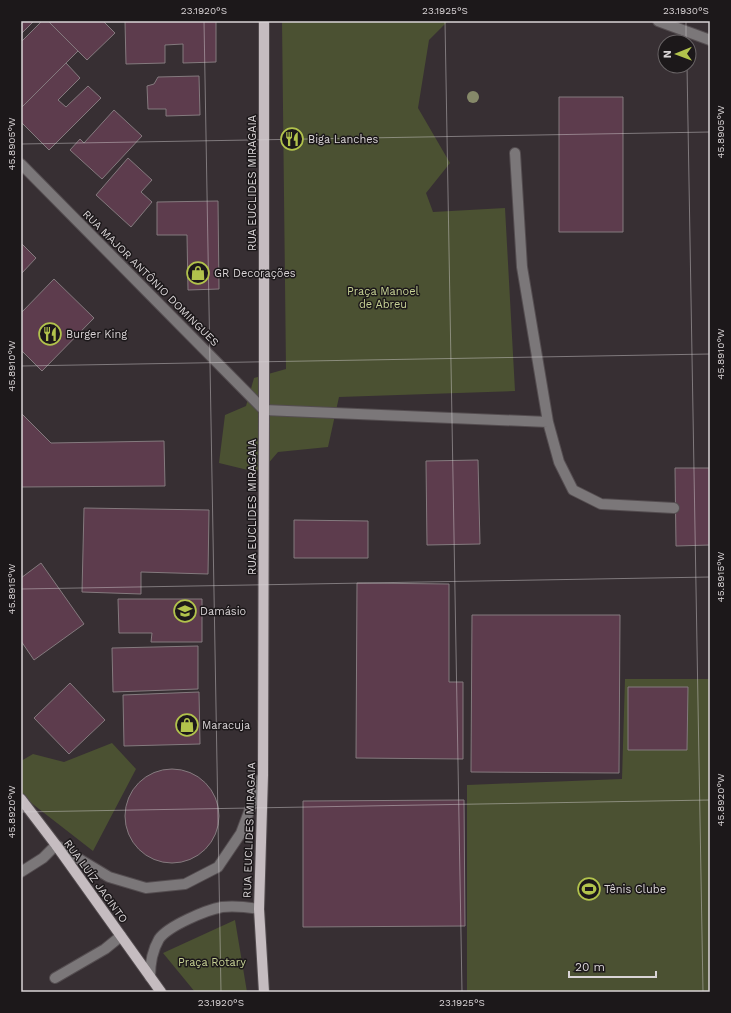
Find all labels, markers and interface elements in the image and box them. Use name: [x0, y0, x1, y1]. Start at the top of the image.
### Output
text: 23.1920°S: [181, 5, 227, 16]
text: 23.1925°S: [422, 5, 468, 16]
text: 23.1930°S: [663, 5, 709, 16]
north arrow: [657, 34, 697, 74]
text: N: [661, 50, 674, 58]
text: 45.8905°W: [715, 105, 726, 159]
street label: RUA EUCLIDES MIRAGAIA: [246, 115, 259, 251]
text: 45.8905°W: [6, 117, 17, 171]
restaurant icon: Biga Lanches: [279, 126, 305, 152]
place label: Biga Lanches: [308, 133, 379, 146]
street label: RUA MAJOR ANTÔNIO DOMINGUES: [80, 207, 222, 349]
shop icon: GR Decorações: [185, 260, 211, 286]
place label: GR Decorações: [214, 267, 296, 280]
park label: Praça Manoel de Abreu: [347, 285, 420, 311]
restaurant icon: Burger King: [37, 321, 63, 347]
place label: Burger King: [66, 328, 127, 341]
text: 45.8910°W: [715, 328, 726, 380]
text: 45.8910°W: [6, 340, 17, 392]
street label: RUA EUCLIDES MIRAGAIA: [246, 439, 259, 575]
text: 45.8915°W: [715, 551, 726, 602]
text: 45.8915°W: [6, 563, 17, 614]
school or university icon: Damásio: [172, 598, 198, 624]
place label: Damásio: [200, 605, 246, 618]
shop icon: Maracuja: [174, 712, 200, 738]
place label: Maracuja: [202, 719, 250, 732]
street label: RUA EUCLIDES MIRAGAIA: [241, 762, 258, 898]
text: 45.8920°W: [715, 773, 726, 827]
text: 45.8920°W: [6, 785, 17, 839]
street label: RUA LUÍZ JACINTO: [61, 837, 131, 925]
sports icon: Tênis Clube: [576, 876, 602, 902]
place label: Tênis Clube: [604, 883, 666, 896]
scale bar: [569, 953, 656, 979]
park label: Praça Rotary: [178, 956, 246, 969]
text: 20 m: [575, 960, 605, 974]
text: 23.1920°S: [198, 997, 244, 1008]
text: 23.1925°S: [439, 997, 485, 1008]

